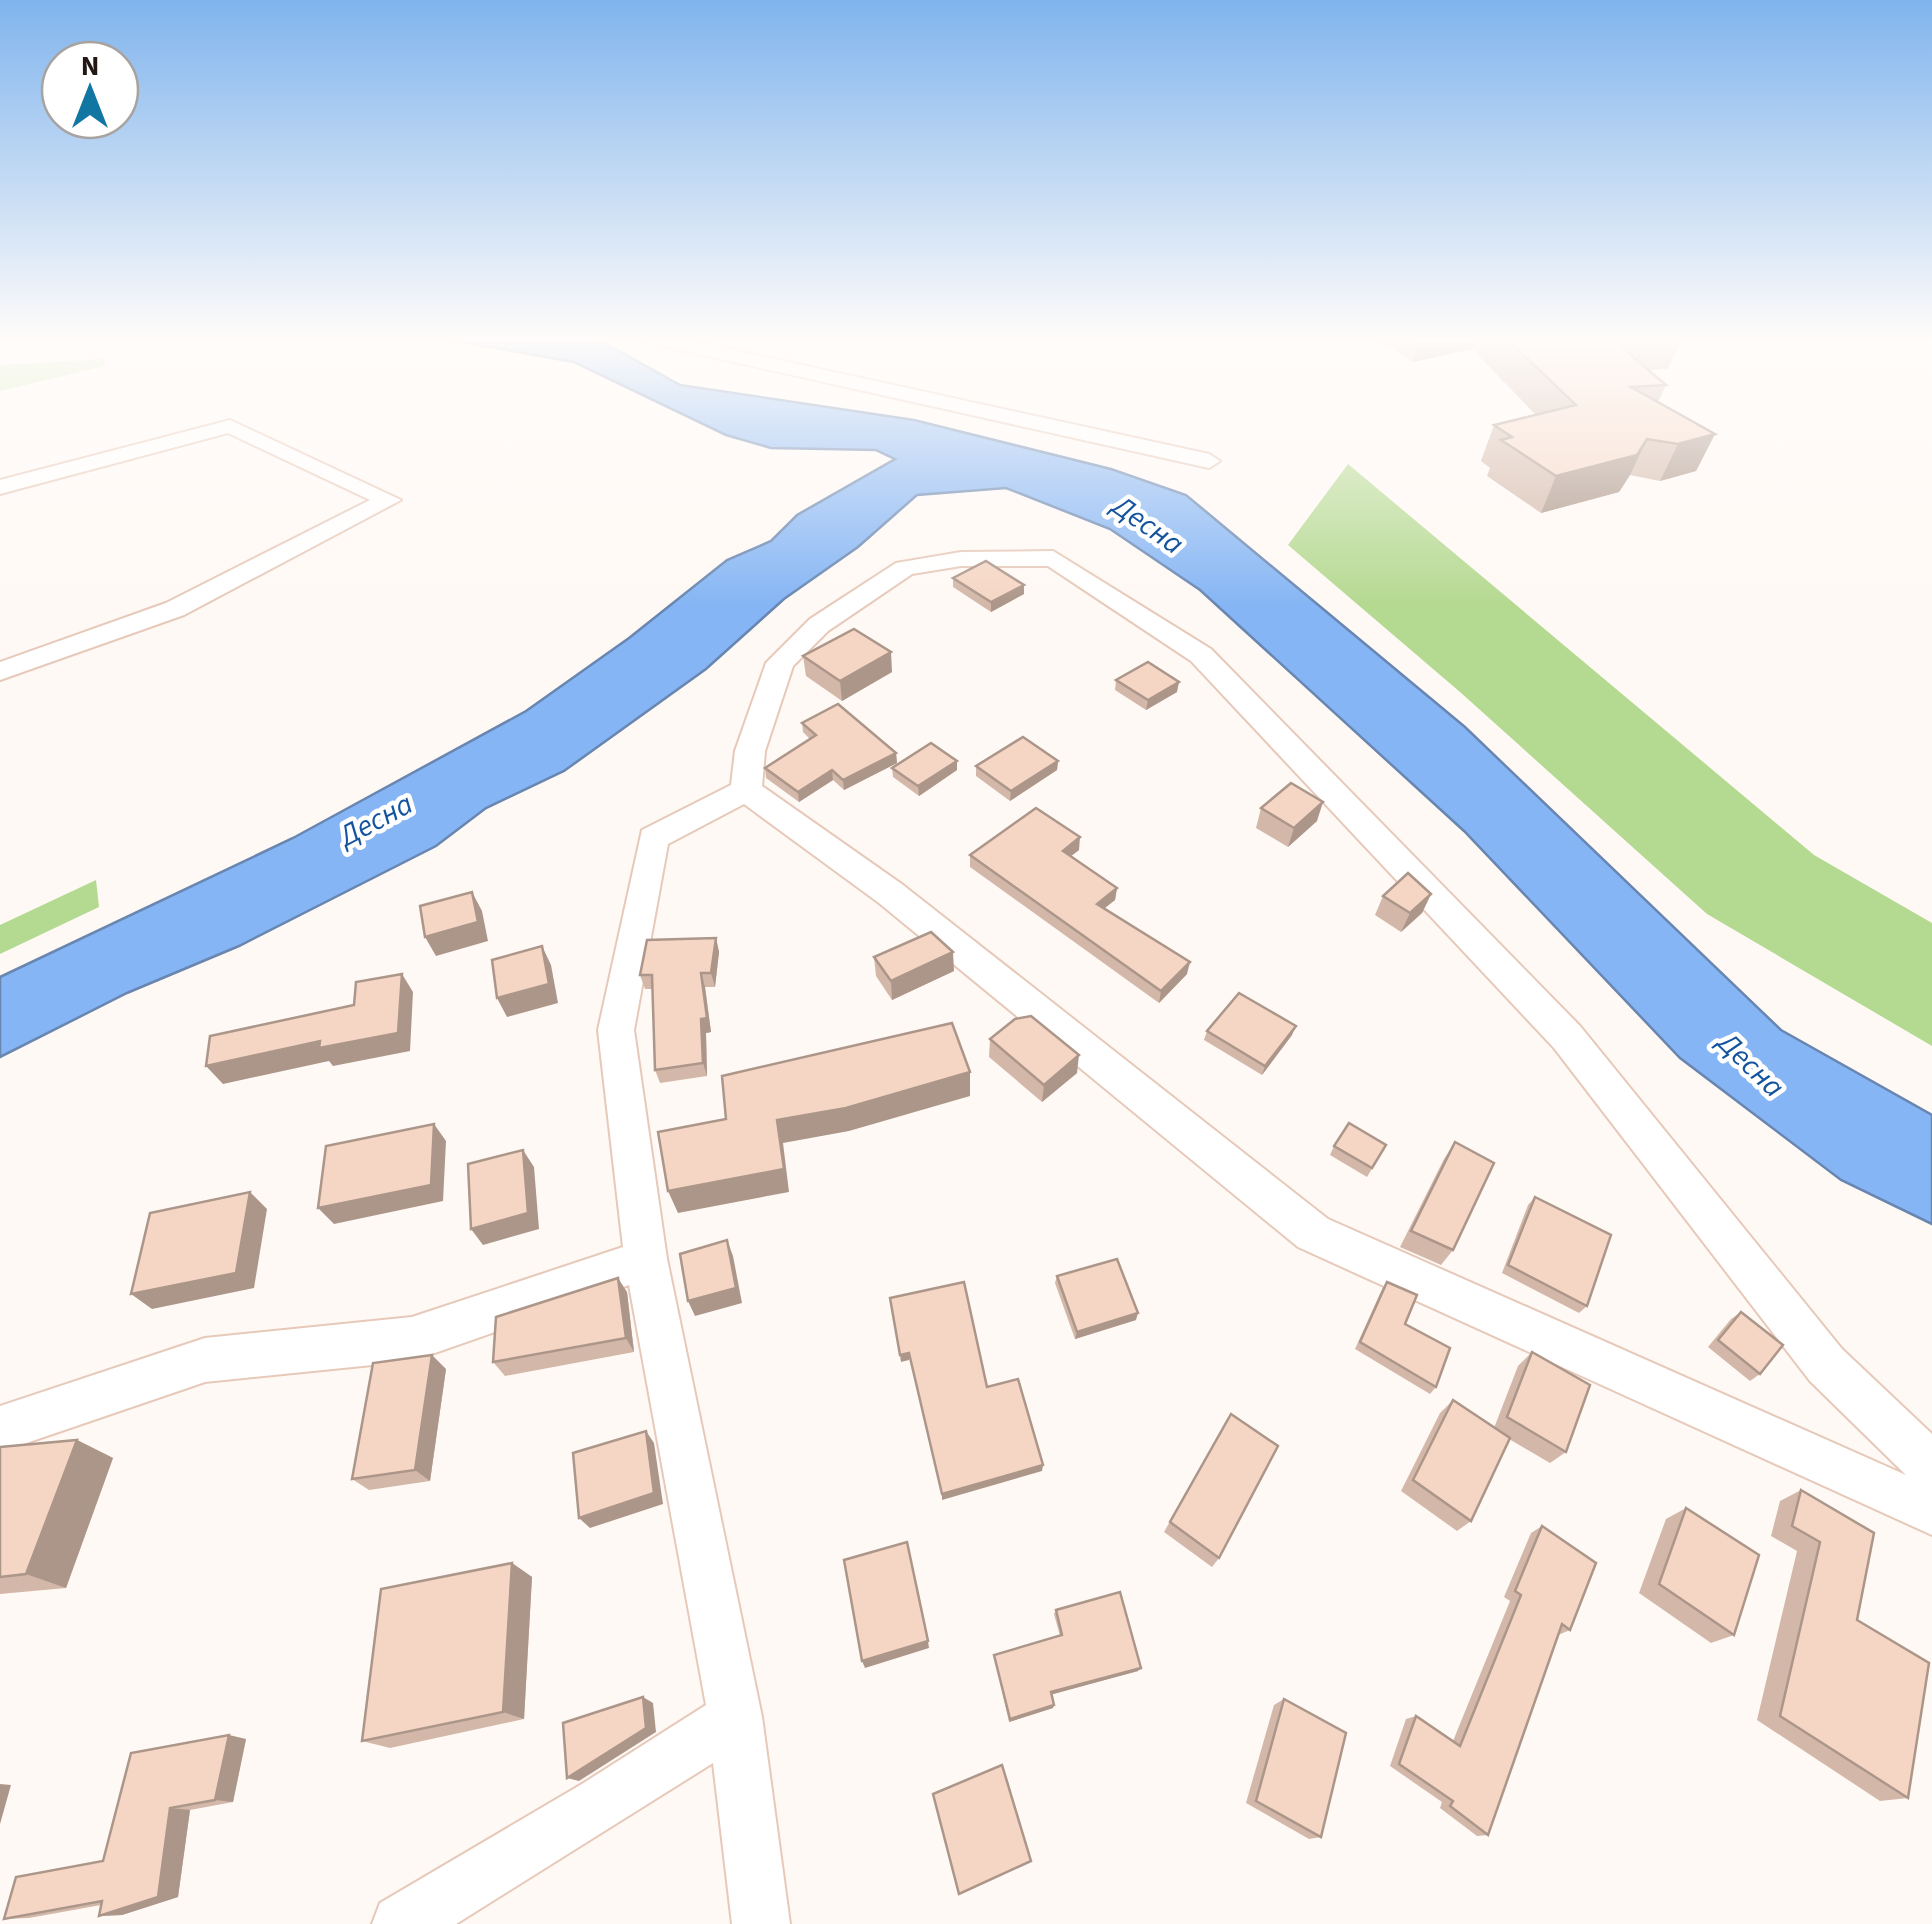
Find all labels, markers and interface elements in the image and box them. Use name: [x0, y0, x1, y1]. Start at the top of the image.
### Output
north arrow: [40, 40, 140, 140]
text: N: [81, 46, 99, 86]
water label: Десна: [1102, 484, 1192, 565]
water label: Десна: [330, 783, 421, 858]
water label: Десна: [1706, 1021, 1794, 1108]

